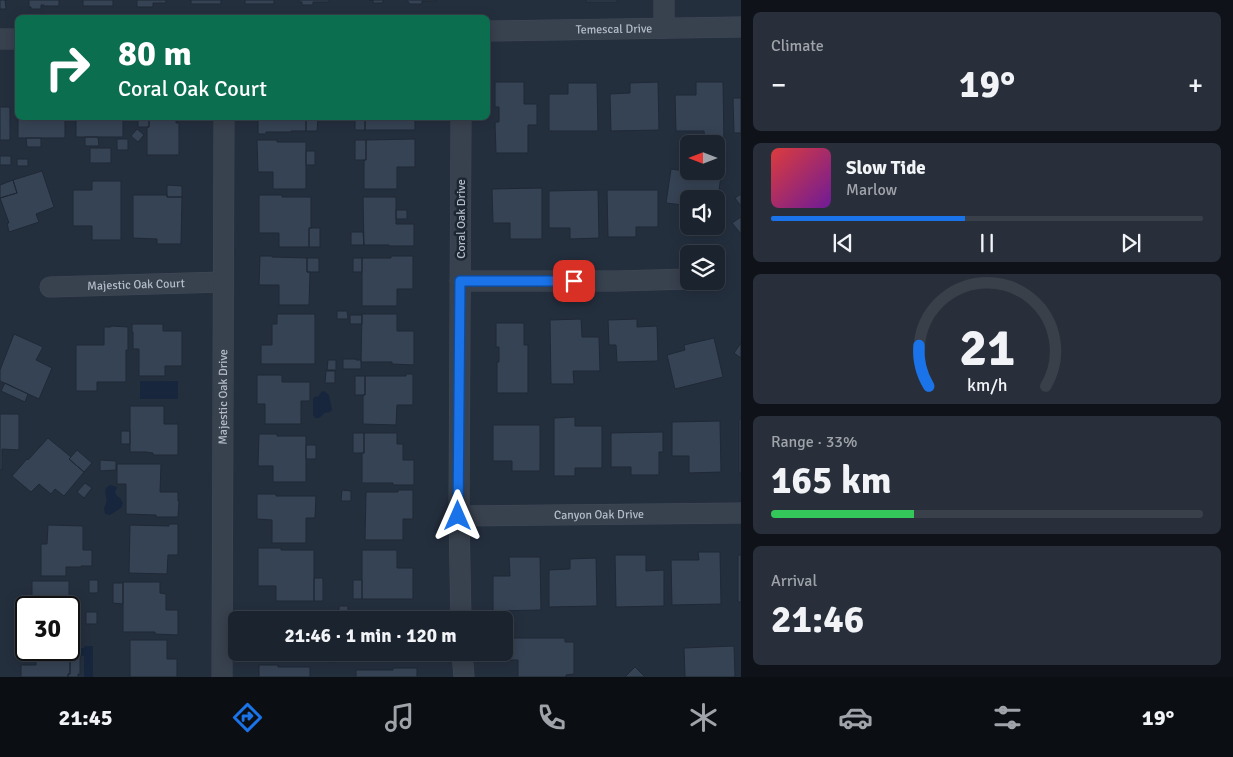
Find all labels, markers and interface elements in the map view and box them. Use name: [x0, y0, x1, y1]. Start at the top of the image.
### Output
street label: Temescal Drive: [576, 21, 652, 37]
text: 80 m: [118, 32, 192, 75]
icon: right: [35, 35, 100, 100]
text: Climate: [771, 36, 824, 56]
text: 19°: [959, 61, 1015, 108]
text: −: [771, 68, 786, 102]
text: +: [1188, 68, 1203, 102]
text: Coral Oak Court: [118, 75, 267, 102]
north arrow: [680, 135, 725, 180]
map controls: [680, 135, 725, 290]
text: Slow Tide: [846, 156, 926, 180]
street label: Coral Oak Drive: [454, 179, 469, 259]
text: Marlow: [846, 180, 897, 200]
button: sound: [680, 190, 725, 235]
icon: previous: [829, 229, 857, 257]
icon: pause: [973, 229, 1001, 257]
icon: next: [1117, 229, 1145, 257]
button: layers: [680, 245, 725, 290]
pin: [553, 260, 595, 302]
icon: arrive: [560, 267, 588, 295]
street label: Majestic Oak Court: [87, 276, 185, 293]
text: 21: [959, 316, 1015, 380]
street label: Majestic Oak Drive: [215, 349, 231, 445]
text: km/h: [967, 374, 1007, 396]
text: Range · 33%: [771, 432, 857, 452]
text: 165 km: [771, 457, 892, 504]
position arrow: [431, 489, 483, 541]
street label: Canyon Oak Drive: [554, 507, 644, 522]
text: Arrival: [771, 571, 817, 591]
speed limit sign: 30: [15, 596, 80, 661]
text: 21:46: [771, 596, 864, 643]
text: 21:46 · 1 min · 120 m: [284, 624, 457, 648]
icon: directions: [230, 700, 265, 735]
icon: music: [382, 700, 417, 735]
icon: phone: [534, 700, 569, 735]
icon: climate: [686, 700, 721, 735]
icon: car: [838, 700, 873, 735]
icon: filters: [990, 700, 1025, 735]
text: 21:45: [59, 704, 113, 731]
text: 19°: [1142, 704, 1174, 731]

